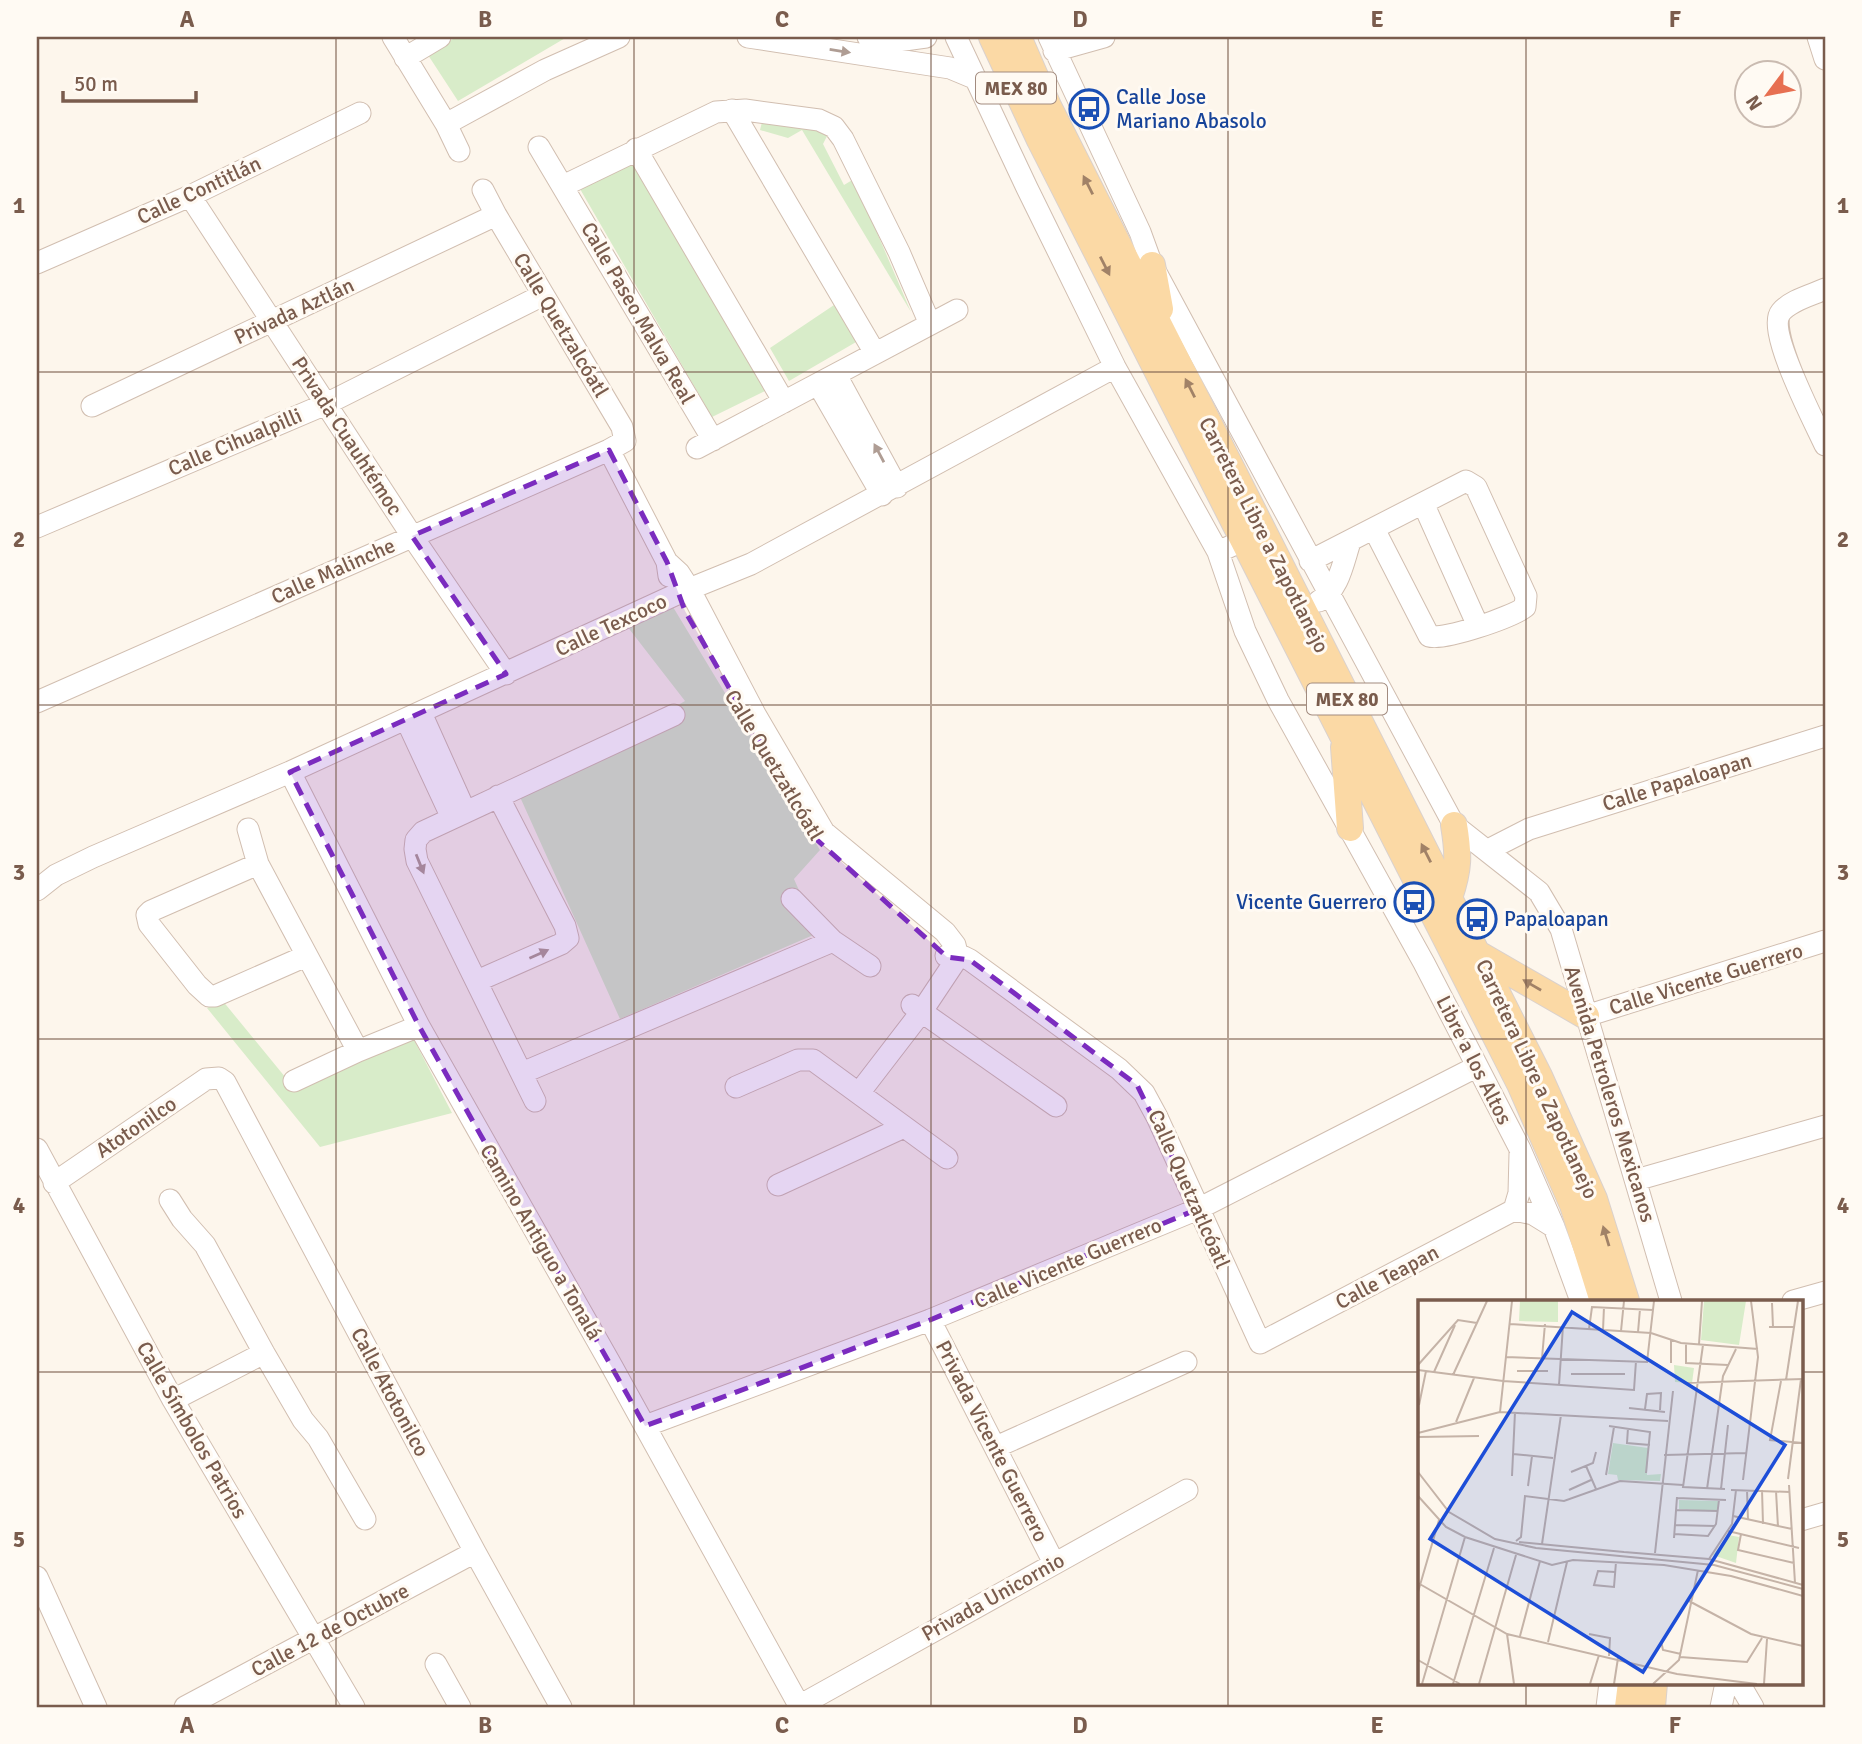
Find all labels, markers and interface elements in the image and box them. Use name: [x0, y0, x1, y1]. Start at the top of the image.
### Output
text: A: [180, 5, 195, 34]
text: B: [478, 5, 492, 34]
text: C: [775, 5, 789, 34]
text: D: [1072, 5, 1088, 34]
text: E: [1370, 5, 1384, 34]
text: F: [1669, 5, 1681, 34]
one-way arrow: [829, 46, 851, 57]
scale bar: [63, 60, 196, 104]
north arrow: [1732, 60, 1802, 130]
text: 50 m: [74, 71, 118, 97]
road number: MEX 80: [976, 72, 1056, 104]
place label: Calle Jose Mariano Abasolo: [1116, 84, 1267, 134]
bus stop icon: Calle Jose Mariano Abasolo: [1068, 88, 1110, 130]
text: N: [1741, 91, 1768, 114]
street label: Calle Contitlán: [133, 150, 265, 230]
one-way arrow: [1082, 175, 1093, 195]
text: 1: [13, 191, 25, 220]
text: 1: [1837, 191, 1849, 220]
street label: Calle Paseo Malva Real: [575, 217, 701, 409]
street label: Calle Quetzalcóatl: [508, 248, 614, 402]
one-way arrow: [1099, 256, 1111, 276]
street label: Privada Aztlán: [230, 272, 358, 350]
street label: Privada Cuauhtémoc: [286, 352, 408, 521]
one-way arrow: [1184, 378, 1195, 398]
street label: Calle Cihualpilli: [164, 402, 306, 482]
street label: Carretera Libre a Zapotlanejo: [1193, 413, 1335, 657]
one-way arrow: [873, 443, 885, 463]
text: 2: [13, 525, 25, 554]
text: 2: [1837, 525, 1849, 554]
street label: Calle Malinche: [267, 532, 399, 610]
street label: Calle Texcoco: [551, 588, 671, 662]
road number: MEX 80: [1307, 684, 1387, 714]
street label: Calle Quetzatlcóatl: [719, 685, 829, 845]
street label: Calle Papaloapan: [1599, 747, 1755, 817]
one-way arrow: [1421, 843, 1432, 863]
one-way arrow: [415, 854, 426, 875]
text: 3: [13, 858, 25, 887]
text: 3: [1837, 858, 1849, 887]
bus stop icon: Vicente Guerrero: [1393, 881, 1435, 923]
place label: Vicente Guerrero: [1236, 889, 1387, 915]
bus stop icon: Papaloapan: [1456, 898, 1498, 940]
place label: Papaloapan: [1504, 906, 1609, 932]
street label: Calle Vicente Guerrero: [1606, 937, 1806, 1021]
one-way arrow: [529, 948, 549, 960]
street label: Carretera Libre a Zapotlanejo: [1470, 955, 1604, 1203]
street label: Avenida Petroleros Mexicanos: [1559, 963, 1661, 1225]
one-way arrow: [1522, 979, 1542, 991]
street label: Libre a los Altos: [1430, 991, 1518, 1129]
street label: Atotonilco: [90, 1090, 182, 1164]
street label: Calle Quetzatlcóatl: [1142, 1105, 1236, 1273]
street label: Camino Antiguo a Tonalá: [474, 1139, 608, 1345]
text: 4: [13, 1191, 25, 1220]
text: 4: [1837, 1191, 1849, 1220]
street label: Calle Vicente Guerrero: [970, 1212, 1166, 1314]
one-way arrow: [1600, 1225, 1611, 1246]
street label: Calle Teapan: [1331, 1239, 1443, 1315]
inset map: [1418, 1300, 1802, 1684]
street label: Calle Atotonilco: [345, 1323, 435, 1461]
street label: Privada Vicente Guerrero: [930, 1336, 1054, 1546]
street label: Calle Símbolos Patrios: [131, 1337, 253, 1523]
text: 5: [13, 1525, 25, 1554]
text: 5: [1837, 1525, 1849, 1554]
street label: Privada Unicornio: [917, 1547, 1069, 1647]
street label: Calle 12 de Octubre: [247, 1577, 413, 1683]
text: A: [180, 1711, 195, 1740]
text: B: [478, 1711, 492, 1740]
text: C: [775, 1711, 789, 1740]
text: D: [1072, 1711, 1088, 1740]
text: E: [1370, 1711, 1384, 1740]
text: F: [1669, 1711, 1681, 1740]

